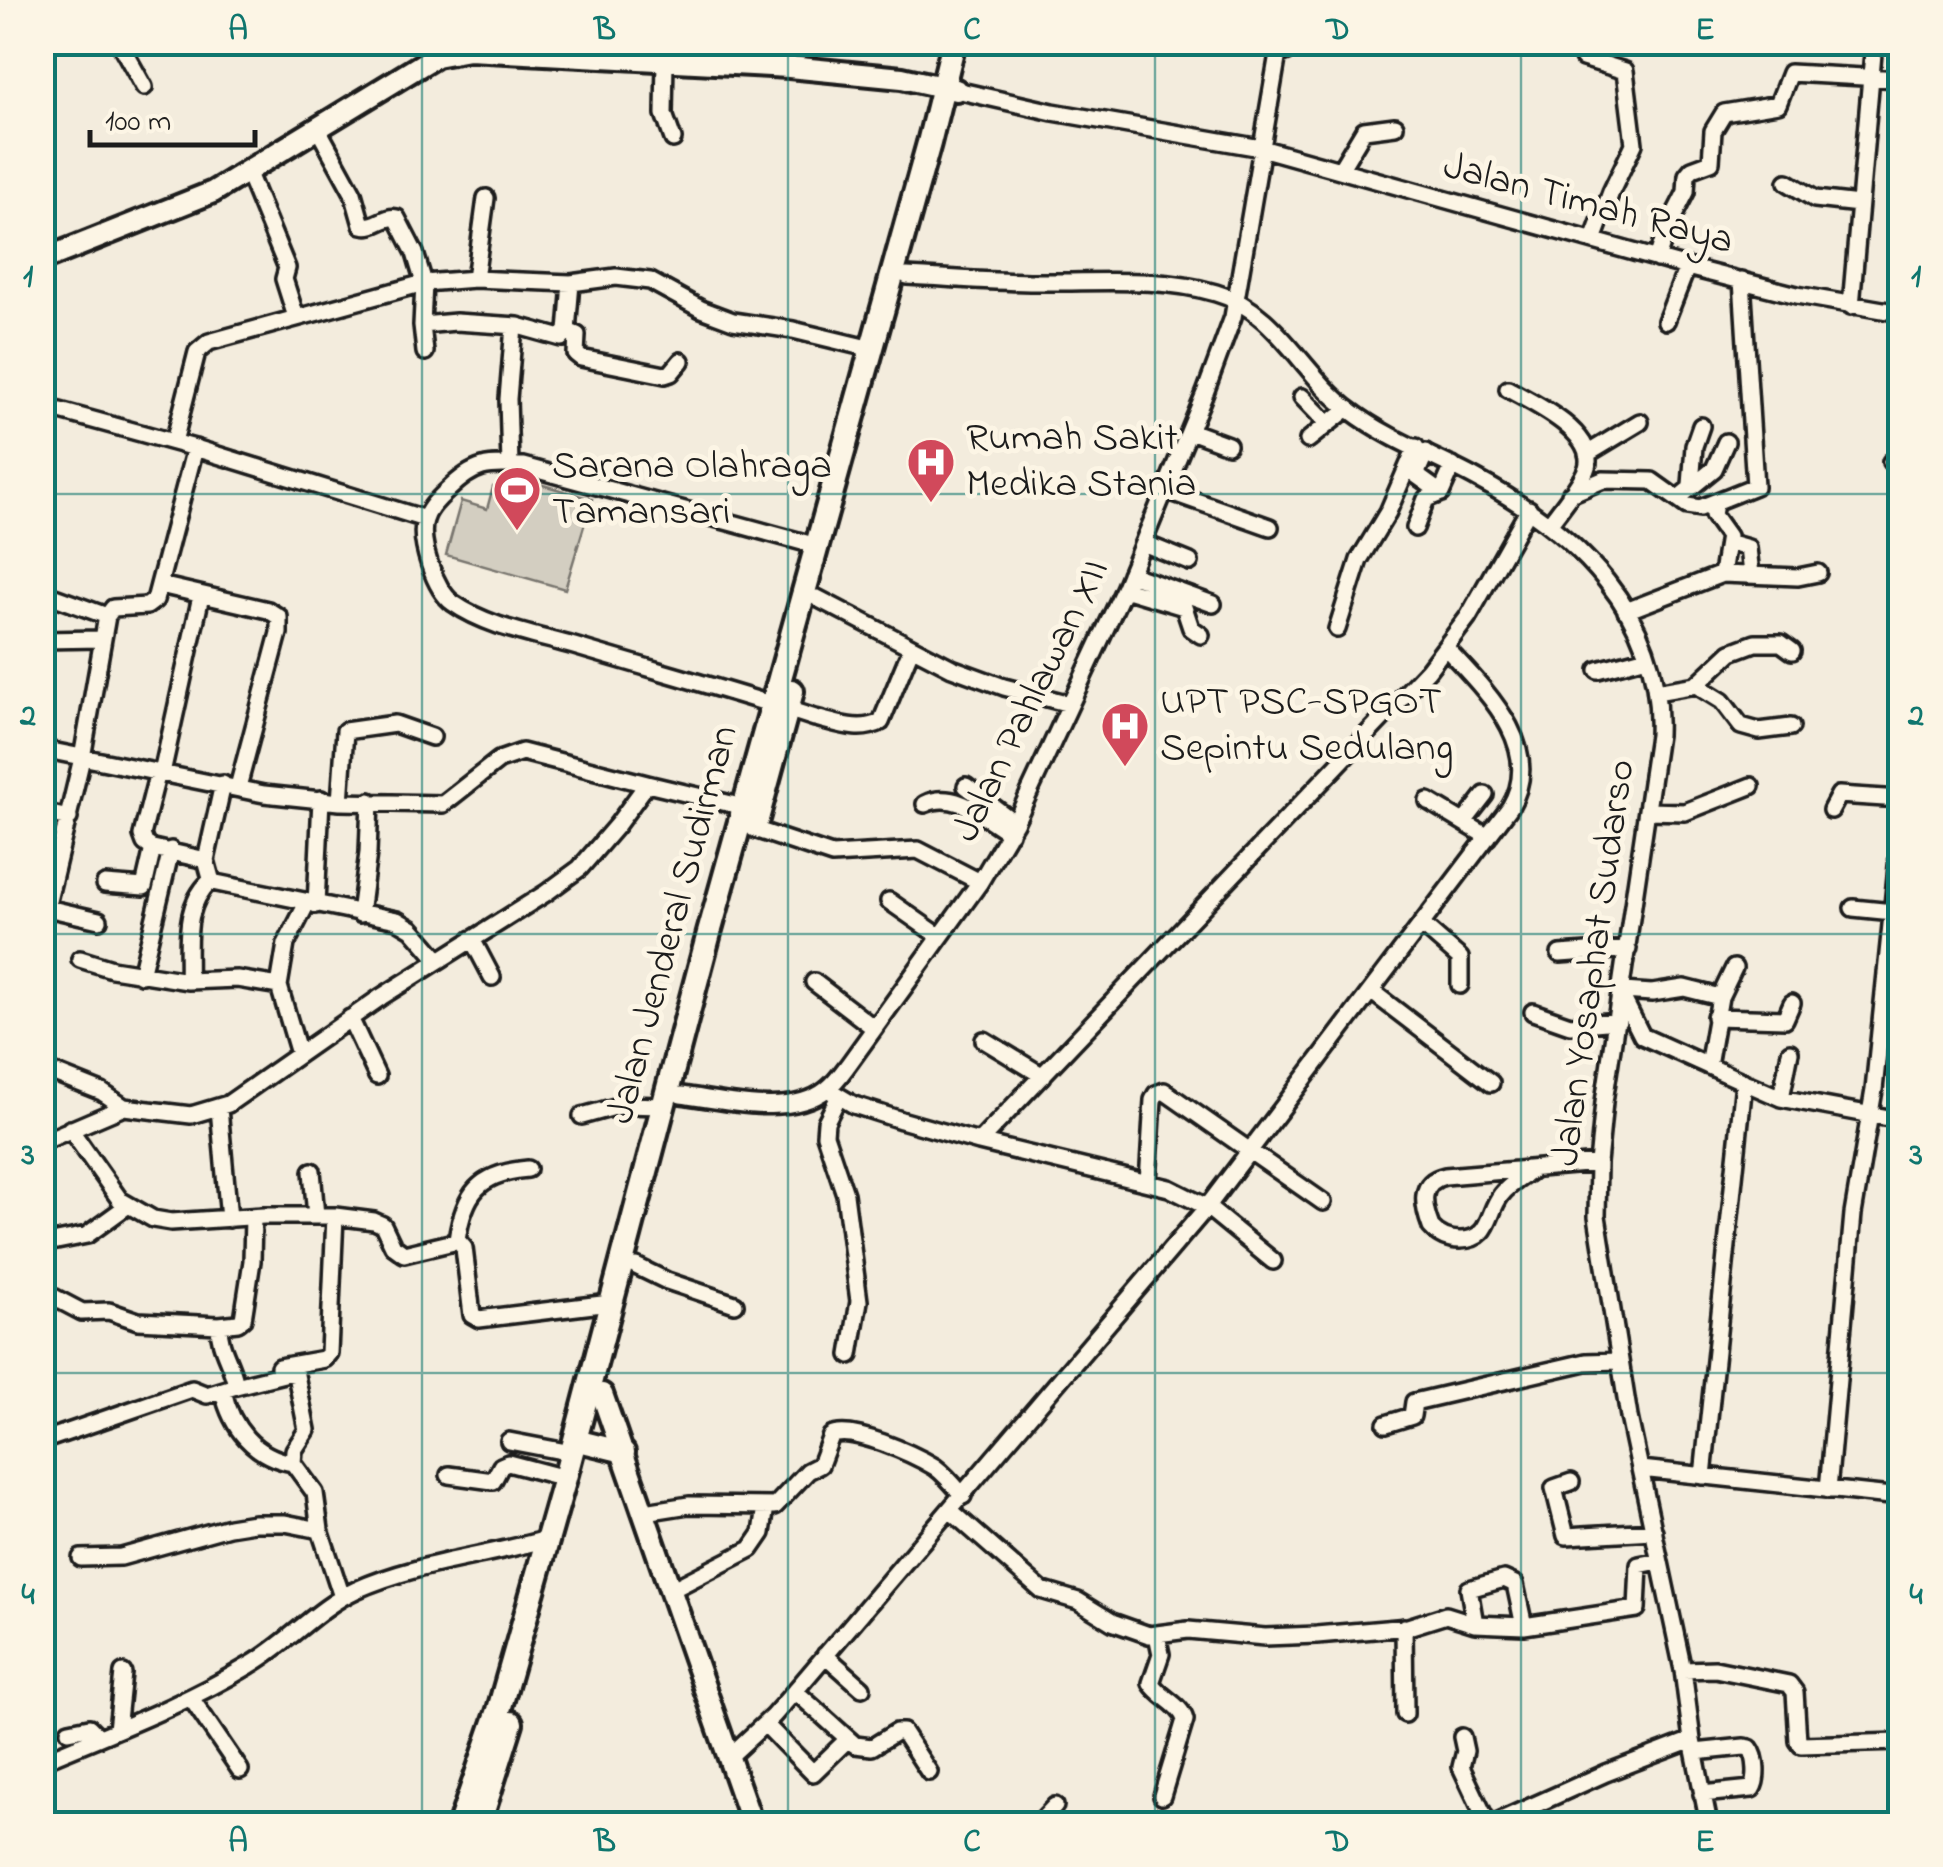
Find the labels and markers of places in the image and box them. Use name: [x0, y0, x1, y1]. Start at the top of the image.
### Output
place label: Rumah Sakit Medika Stania: [966, 410, 1196, 515]
hospital icon: Rumah Sakit Medika Stania: [905, 436, 957, 504]
place label: Sarana Olahraga Tamansari: [552, 438, 832, 543]
sports icon: Sarana Olahraga Tamansari: [491, 464, 543, 532]
place label: UPT PSC-SPGOT Sepintu Sedulang: [1160, 674, 1453, 779]
hospital icon: UPT PSC-SPGOT Sepintu Sedulang: [1099, 700, 1151, 768]

